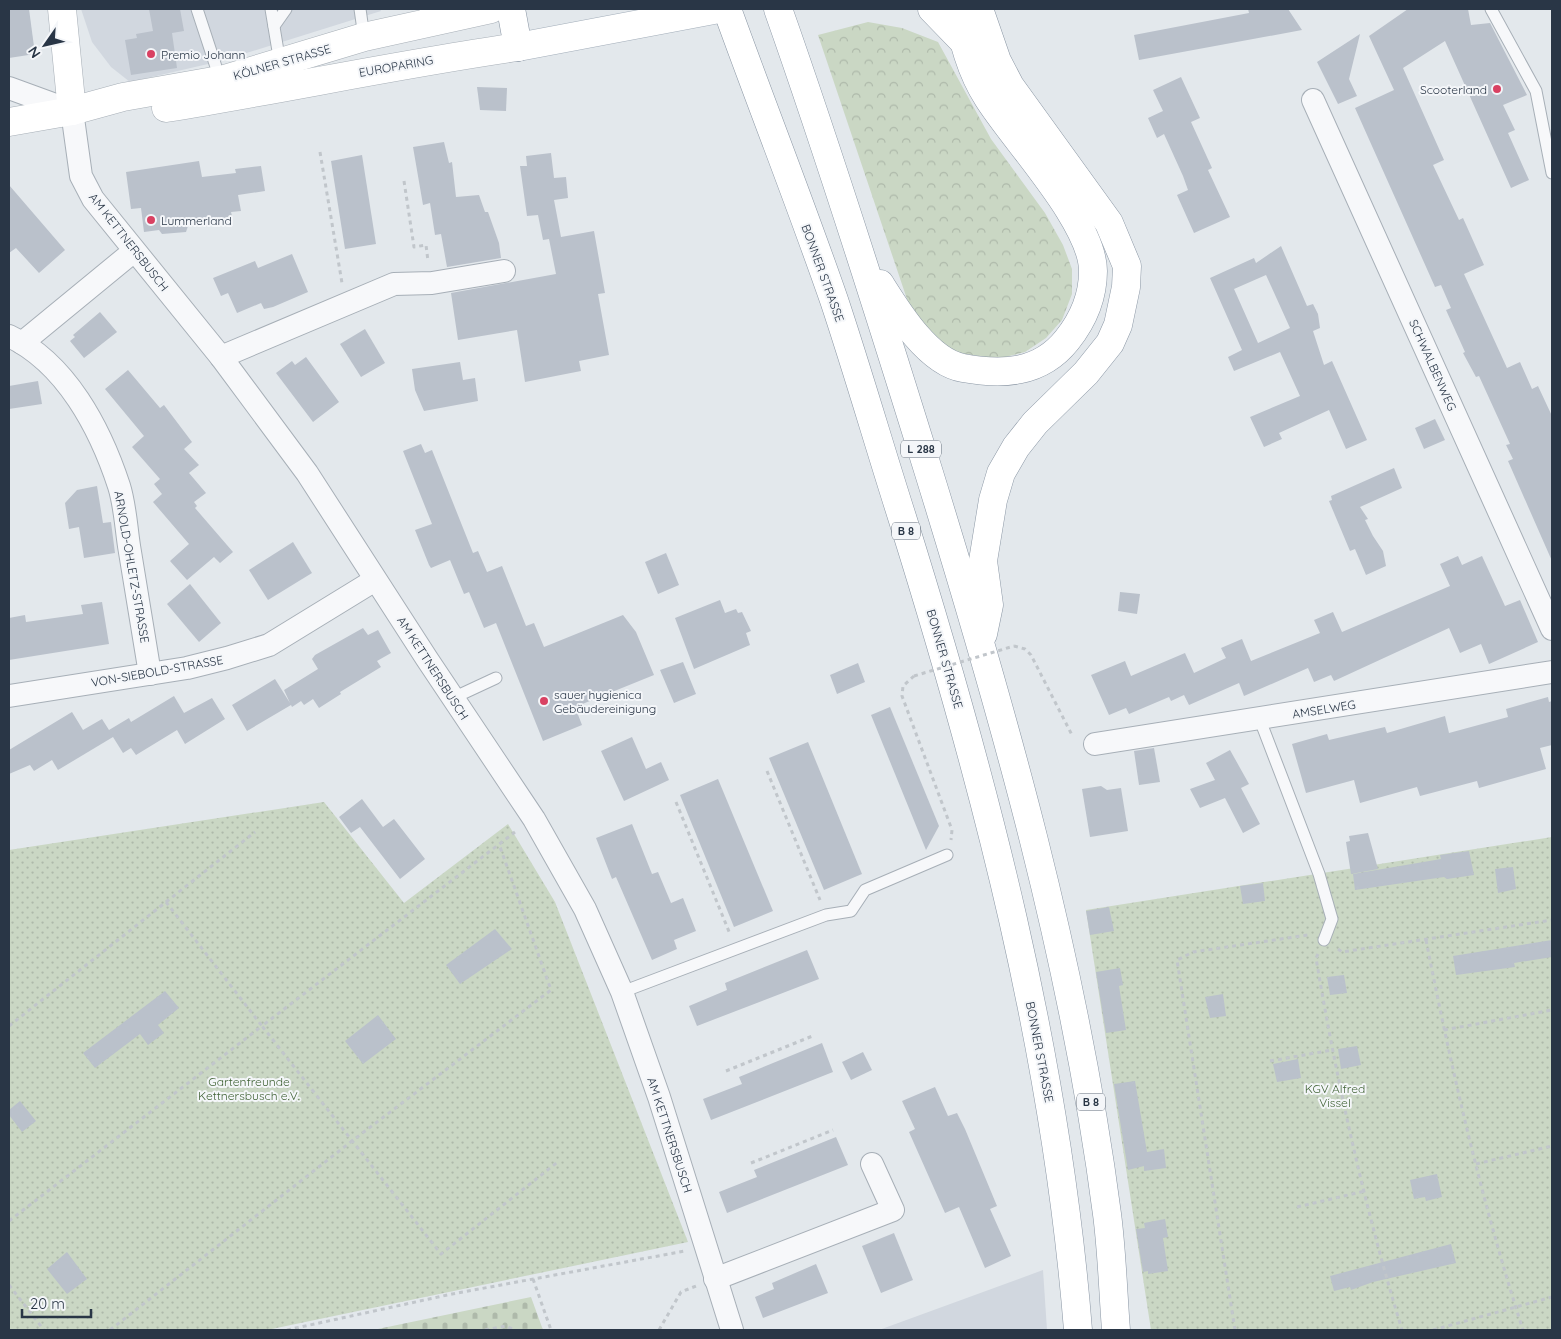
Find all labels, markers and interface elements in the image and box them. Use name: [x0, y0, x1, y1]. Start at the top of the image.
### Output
north arrow: [20, 20, 70, 70]
street label: KÖLNER STRASSE: [232, 41, 333, 83]
text: N: [24, 43, 45, 62]
place label: Premio Johann: [161, 47, 245, 62]
marker: Premio Johann: [145, 48, 157, 60]
street label: EUROPARING: [358, 52, 434, 80]
place label: Scooterland: [1420, 82, 1487, 97]
marker: Scooterland: [1491, 83, 1503, 95]
street label: AM KETTNERSBUSCH: [86, 190, 172, 294]
place label: Lummerland: [161, 213, 232, 228]
marker: Lummerland: [145, 214, 157, 226]
street label: BONNER STRASSE: [798, 222, 848, 324]
street label: SCHWALBENWEG: [1406, 317, 1460, 413]
road number: L 288: [901, 440, 941, 458]
street label: ARNOLD-OHLETZ-STRASSE: [111, 490, 153, 644]
road number: B 8: [892, 522, 920, 540]
street label: BONNER STRASSE: [924, 608, 966, 711]
street label: AM KETTNERSBUSCH: [394, 613, 472, 723]
street label: VON-SIEBOLD-STRASSE: [90, 652, 224, 690]
place label: sauer hygienica Gebäudereinigung: [554, 687, 656, 716]
marker: sauer hygienica Gebäudereinigung: [538, 695, 550, 707]
street label: AMSELWEG: [1291, 697, 1357, 721]
street label: BONNER STRASSE: [1023, 1000, 1057, 1104]
park label: Gartenfreunde Kettnersbusch e.V.: [198, 1074, 300, 1103]
street label: AM KETTNERSBUSCH: [644, 1075, 696, 1195]
park label: KGV Alfred Vissel: [1305, 1081, 1365, 1110]
road number: B 8: [1077, 1094, 1105, 1110]
scale bar: [22, 1286, 91, 1318]
text: 20 m: [30, 1294, 65, 1313]

